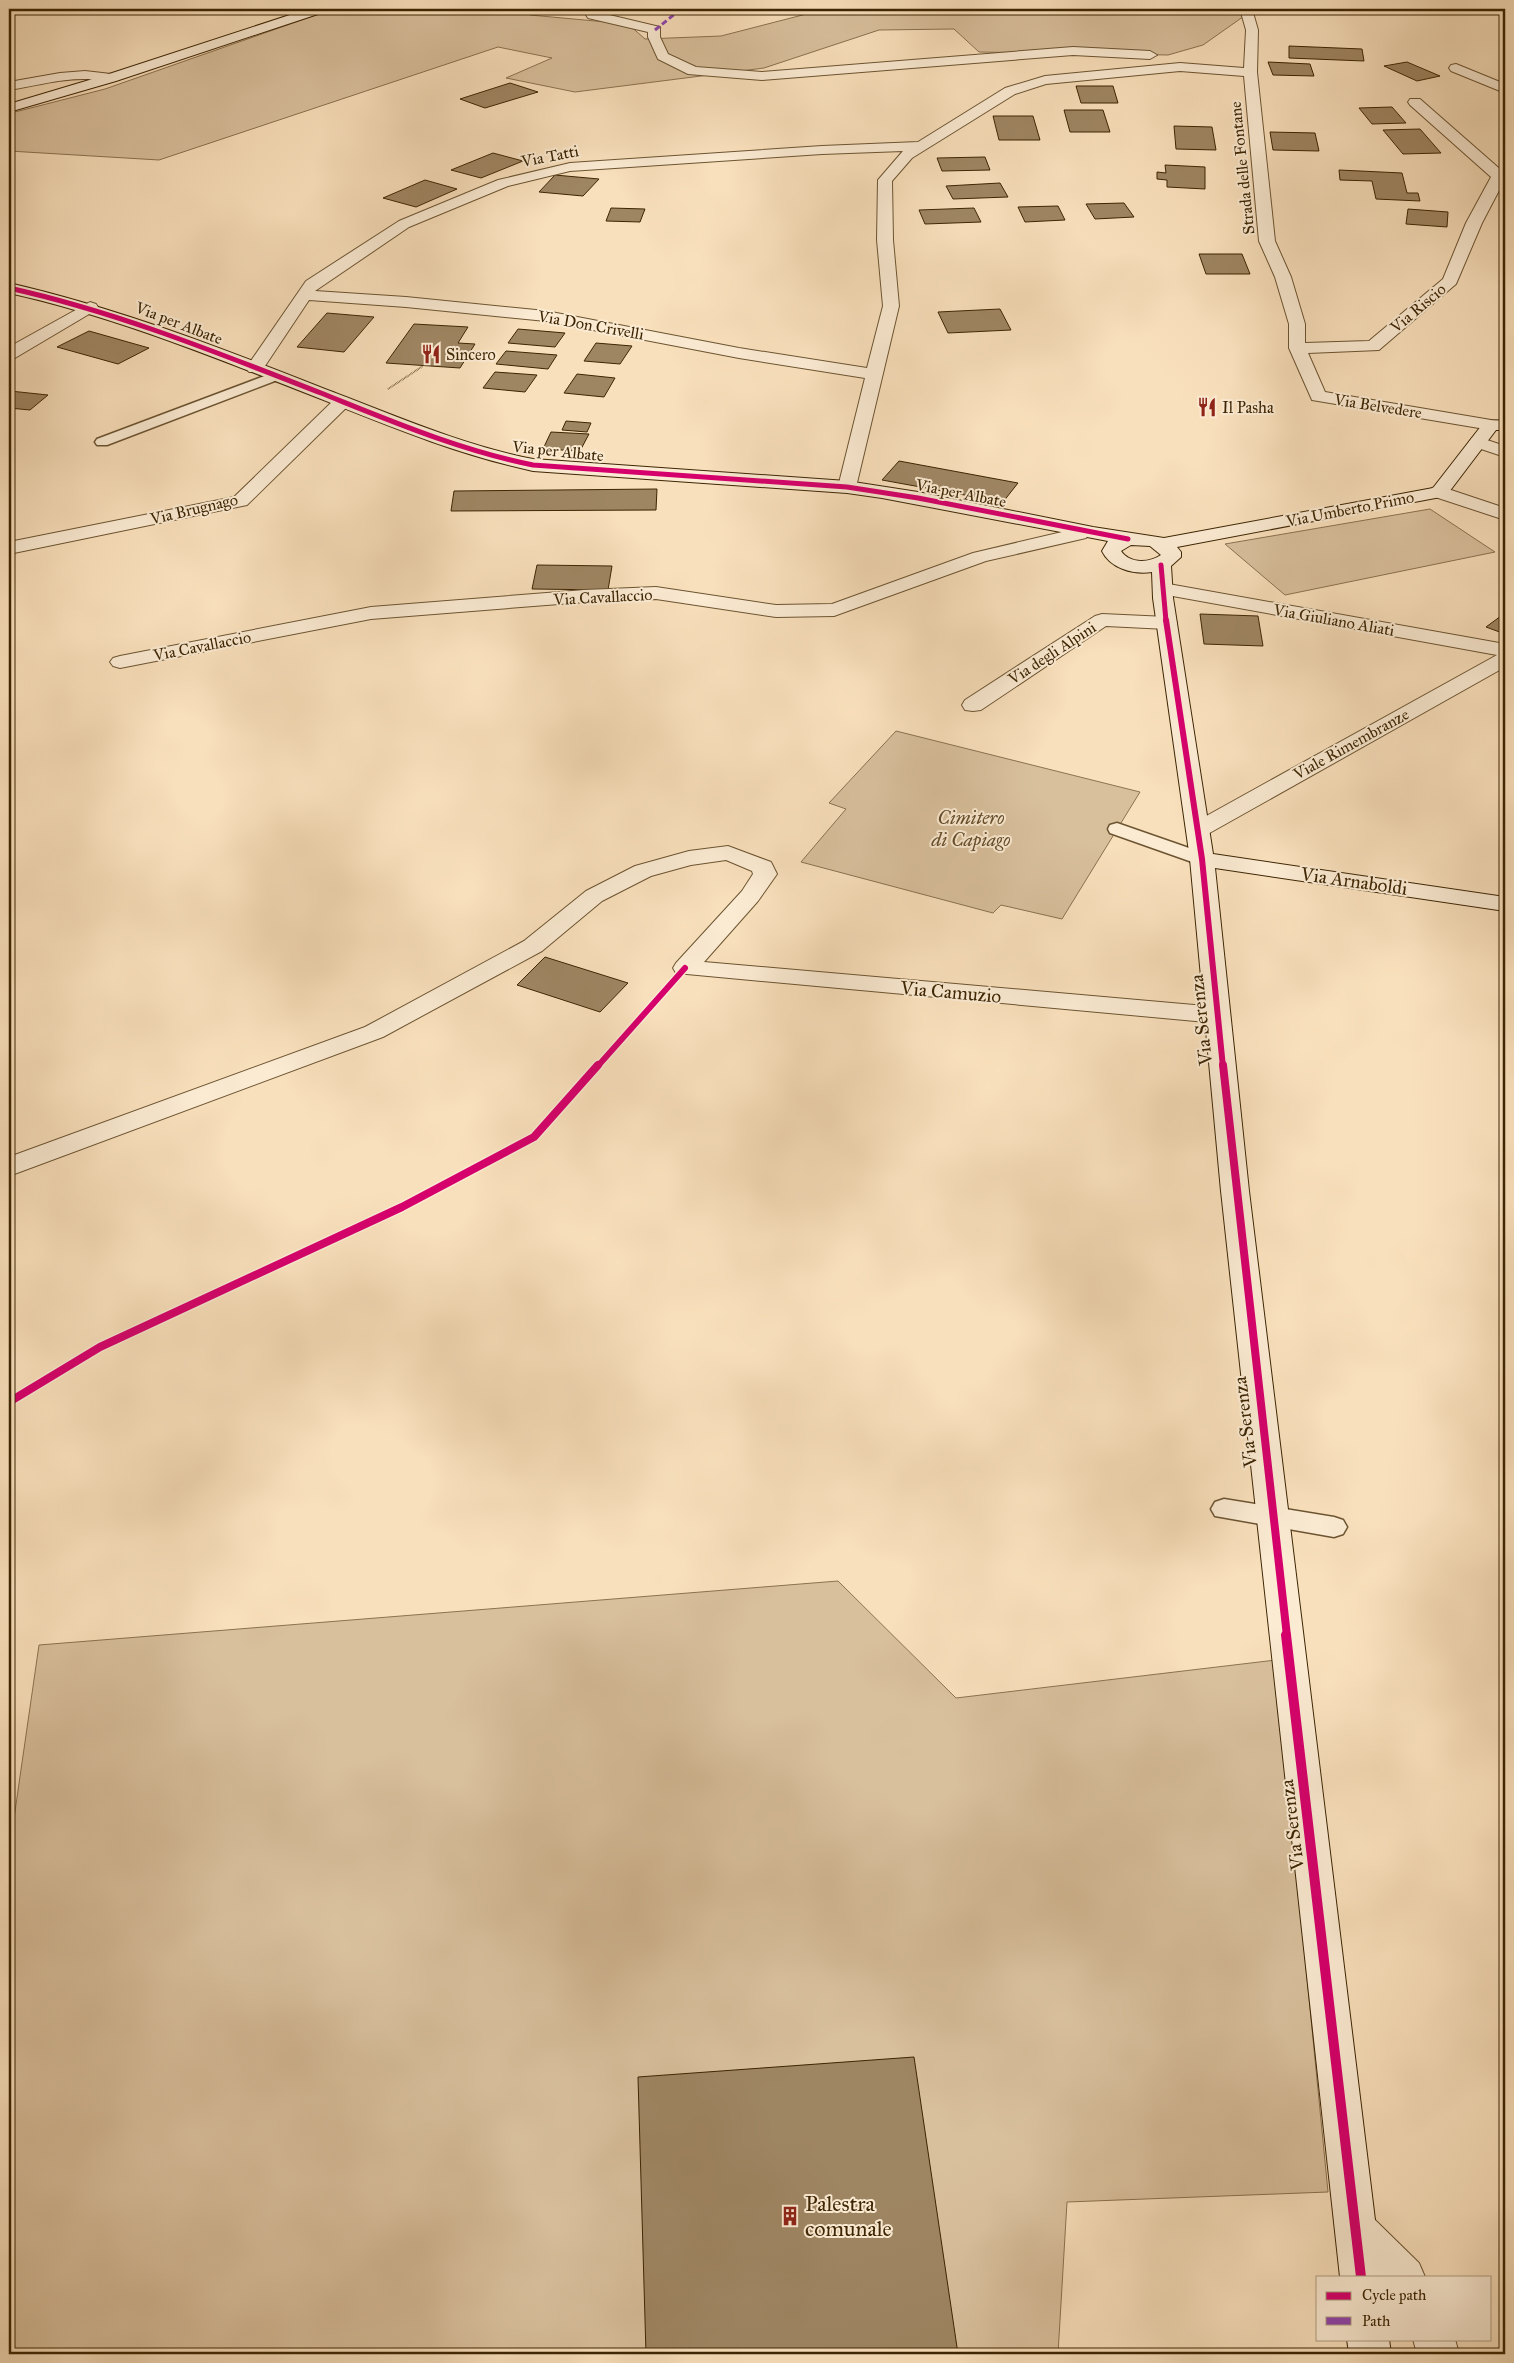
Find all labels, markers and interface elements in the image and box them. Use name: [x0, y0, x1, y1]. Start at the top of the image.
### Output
street label: Strada delle Fontane: [1226, 100, 1258, 236]
street label: Via Tatti: [519, 141, 581, 171]
street label: Via Riscio: [1386, 279, 1450, 337]
street label: Via per Albate: [132, 297, 226, 348]
street label: Via Don Crivelli: [536, 306, 646, 344]
restaurant icon: Sincero: [420, 343, 442, 365]
place label: Sincero: [446, 345, 496, 364]
street label: Via Belvedere: [1332, 390, 1424, 422]
restaurant icon: Il Pasha: [1196, 396, 1218, 418]
place label: Il Pasha: [1222, 398, 1274, 417]
street label: Via per Albate: [510, 437, 605, 465]
street label: Via per Albate: [913, 475, 1008, 511]
street label: Via Umberto Primo: [1283, 487, 1416, 531]
street label: Via Brugnago: [147, 490, 240, 530]
street label: Via Cavallaccio: [552, 585, 653, 609]
street label: Via Giuliano Aliati: [1271, 600, 1396, 640]
street label: Via degli Alpini: [1004, 617, 1100, 690]
street label: Via Cavallaccio: [151, 627, 252, 665]
street label: Viale Rimembranze: [1289, 704, 1412, 784]
park label: Cimitero di Capiago: [931, 806, 1010, 852]
street label: Via Arnaboldi: [1298, 862, 1409, 900]
street label: Via Serenza: [1185, 972, 1217, 1068]
street label: Via Camuzio: [899, 976, 1003, 1008]
street label: Via Serenza: [1228, 1374, 1262, 1470]
street label: Via Serenza: [1275, 1777, 1309, 1873]
place label: Palestra comunale: [805, 2190, 892, 2242]
building icon: Palestra comunale: [779, 2205, 801, 2227]
legend: [1316, 2276, 1492, 2340]
text: Cycle path: [1362, 2286, 1427, 2304]
text: Path: [1362, 2312, 1391, 2330]

